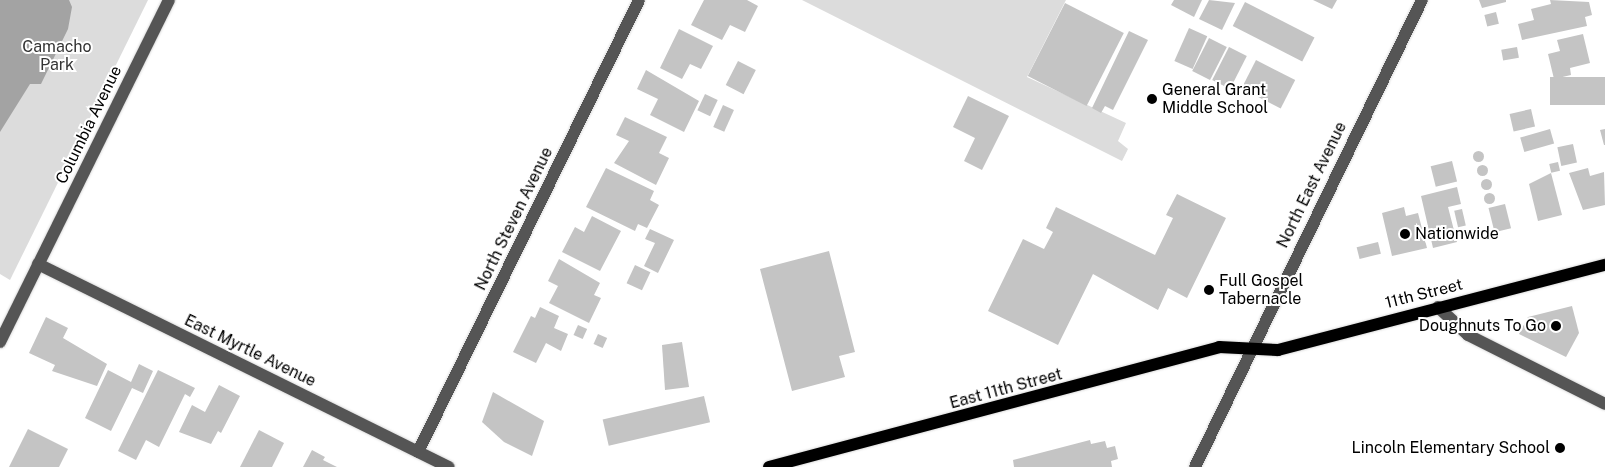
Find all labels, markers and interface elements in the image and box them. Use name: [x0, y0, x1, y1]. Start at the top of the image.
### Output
park label: Camacho Park: [22, 37, 92, 75]
street label: Columbia Avenue: [52, 63, 126, 187]
place label: General Grant Middle School: [1162, 80, 1268, 118]
marker: General Grant Middle School: [1146, 93, 1158, 105]
street label: North East Avenue: [1273, 119, 1351, 251]
street label: North Steven Avenue: [471, 144, 557, 294]
place label: Nationwide: [1415, 224, 1499, 244]
marker: Nationwide: [1399, 228, 1411, 240]
place label: Full Gospel Tabernacle: [1219, 271, 1303, 309]
street label: 11th Street: [1383, 275, 1465, 313]
marker: Full Gospel Tabernacle: [1203, 284, 1215, 296]
street label: East Myrtle Avenue: [181, 311, 319, 391]
place label: Doughnuts To Go: [1419, 316, 1546, 336]
marker: Doughnuts To Go: [1550, 320, 1562, 332]
street label: East 11th Street: [948, 365, 1064, 413]
place label: Lincoln Elementary School: [1351, 438, 1550, 458]
marker: Lincoln Elementary School: [1554, 442, 1566, 454]

